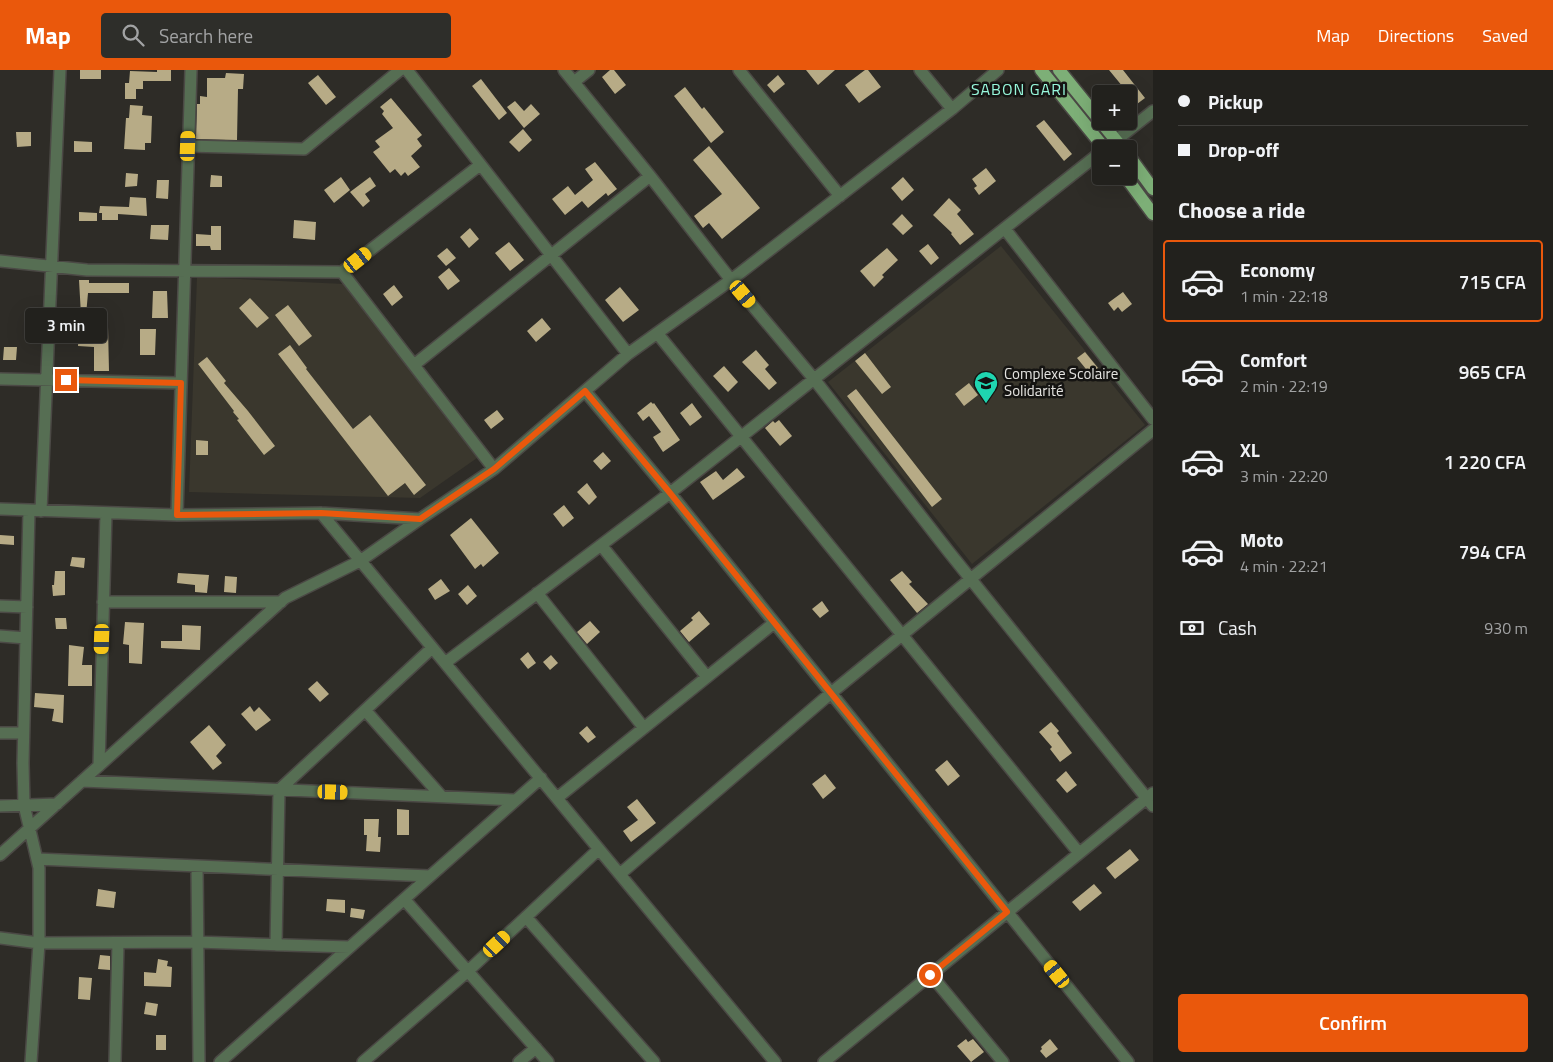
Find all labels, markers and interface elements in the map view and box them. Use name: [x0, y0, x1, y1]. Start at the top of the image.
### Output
search box: [101, 13, 451, 58]
text: Map: [25, 17, 71, 53]
icon: search: [119, 21, 147, 49]
text: Search here: [159, 21, 253, 50]
text: Map: [1316, 22, 1350, 49]
text: Directions: [1378, 22, 1454, 49]
text: Saved: [1482, 22, 1528, 49]
district label: SABON GARI: [971, 77, 1067, 101]
map controls: [1092, 85, 1137, 185]
button: +: [1092, 85, 1137, 130]
text: Pickup: [1208, 87, 1263, 116]
car: [179, 131, 196, 161]
text: Drop-off: [1208, 135, 1279, 164]
button: −: [1092, 140, 1137, 185]
text: Choose a ride: [1178, 193, 1305, 227]
car: [341, 245, 374, 275]
text: Economy: [1240, 255, 1315, 284]
icon: car: [1180, 259, 1225, 304]
text: 715 CFA: [1459, 267, 1526, 296]
car: [727, 278, 758, 310]
text: 1 min · 22:18: [1240, 284, 1328, 308]
callout: 3 min: [25, 308, 107, 342]
text: 3 min: [47, 313, 85, 337]
text: Comfort: [1240, 345, 1307, 374]
icon: car: [1180, 349, 1225, 394]
text: 965 CFA: [1459, 357, 1526, 386]
place label: Complexe Scolaire Solidarité: [1004, 362, 1118, 402]
route end: [55, 369, 77, 391]
school or university icon: Complexe Scolaire Solidarité: [973, 370, 999, 404]
text: 2 min · 22:19: [1240, 374, 1328, 398]
text: XL: [1240, 435, 1260, 464]
icon: car: [1180, 439, 1225, 484]
text: 1 220 CFA: [1444, 447, 1526, 476]
text: 3 min · 22:20: [1240, 464, 1328, 488]
text: Moto: [1240, 525, 1283, 554]
icon: car: [1180, 529, 1225, 574]
text: 794 CFA: [1459, 537, 1526, 566]
text: 4 min · 22:21: [1240, 554, 1328, 578]
text: Cash: [1218, 613, 1257, 642]
icon: cash: [1178, 614, 1206, 642]
text: 930 m: [1484, 616, 1528, 640]
car: [93, 624, 110, 654]
car: [317, 784, 348, 800]
car: [480, 928, 513, 960]
car: [1041, 958, 1072, 990]
route start: [919, 964, 941, 986]
button: Confirm: [1178, 994, 1528, 1052]

